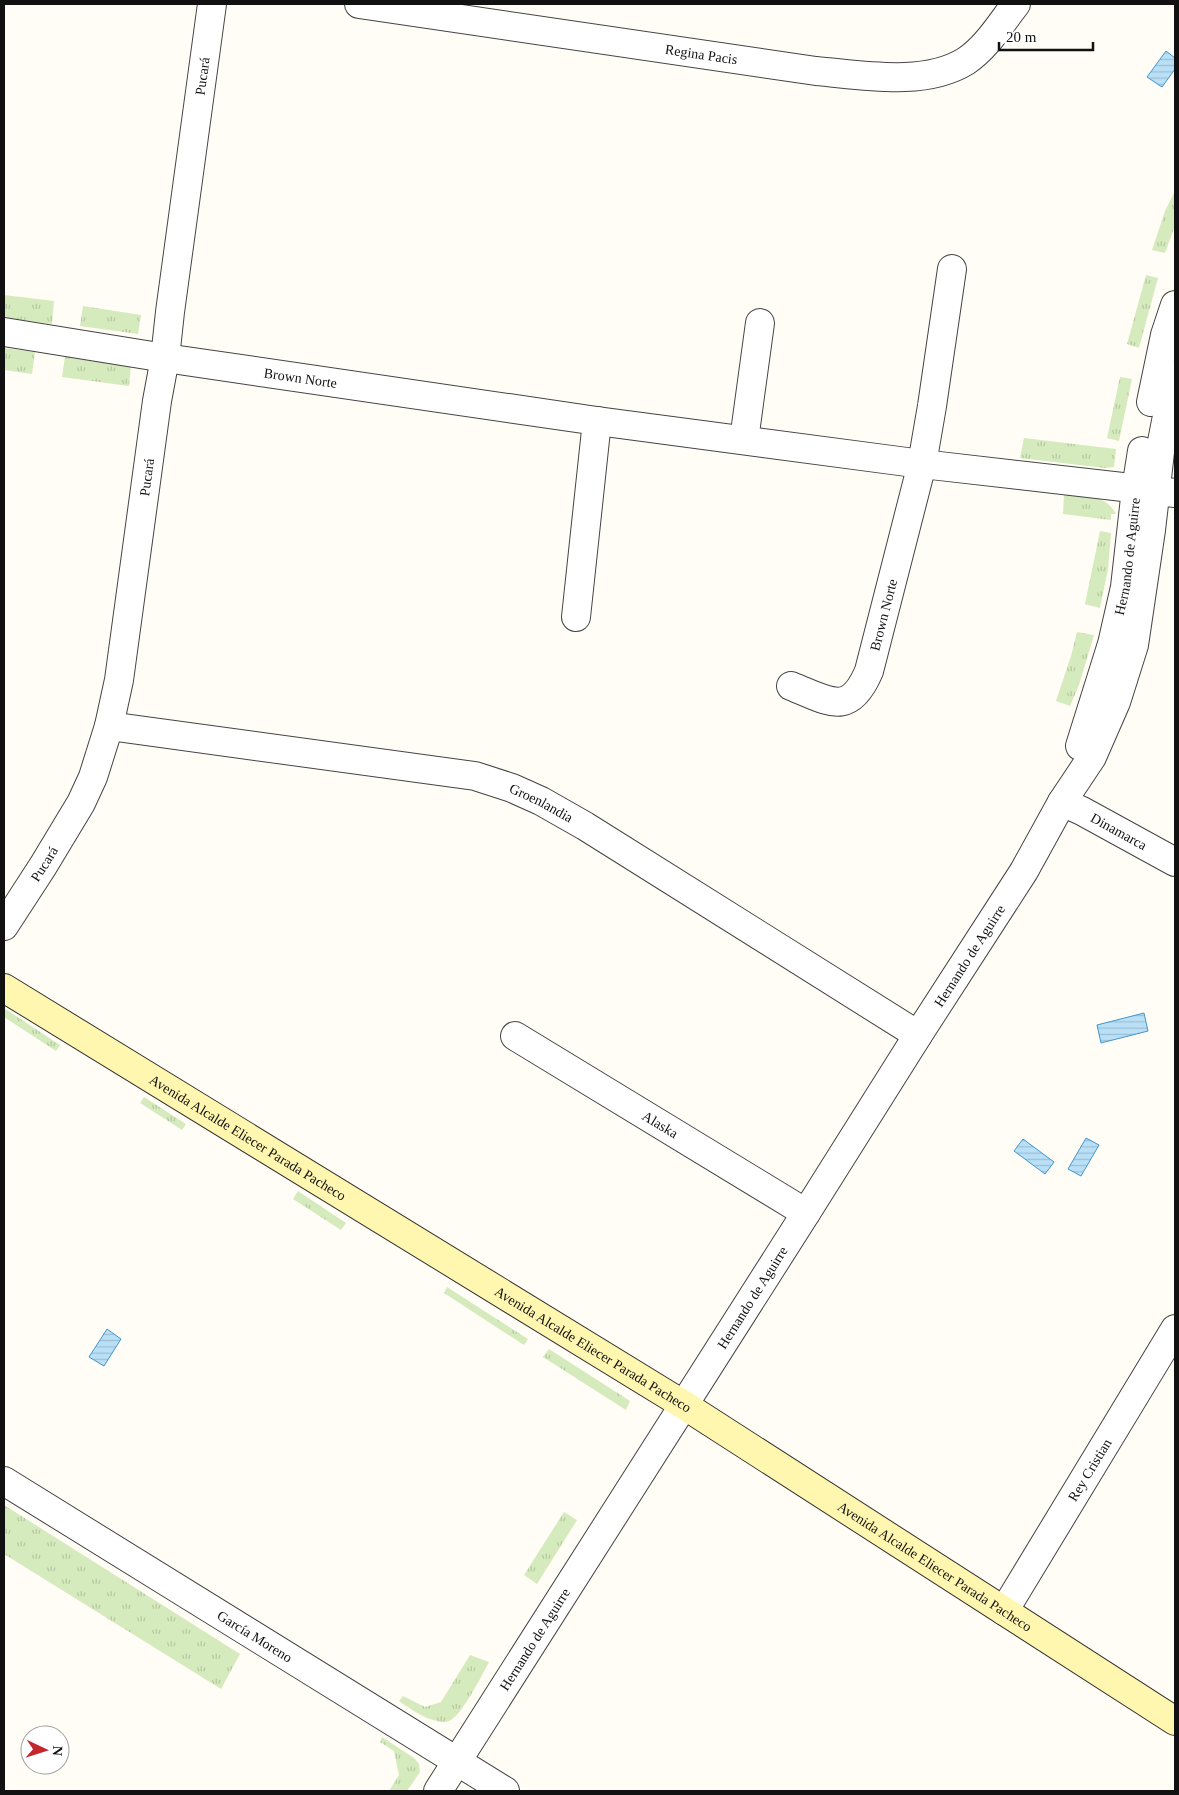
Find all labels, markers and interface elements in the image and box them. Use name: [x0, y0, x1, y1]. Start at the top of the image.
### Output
scale bar: [999, 20, 1093, 52]
text: 20 m: [1006, 29, 1037, 45]
street label: Regina Pacis: [664, 42, 738, 67]
street label: Pucará: [193, 55, 213, 96]
street label: Brown Norte: [263, 366, 338, 391]
street label: Pucará: [137, 457, 157, 497]
street label: Hernando de Aguirre: [1112, 497, 1143, 617]
street label: Brown Norte: [867, 578, 900, 653]
street label: Groenlandia: [507, 781, 576, 826]
street label: Dinamarca: [1088, 810, 1150, 853]
street label: Pucará: [28, 843, 61, 884]
street label: Hernando de Aguirre: [931, 902, 1008, 1010]
street label: Avenida Alcalde Eliecer Parada Pacheco: [147, 1072, 349, 1204]
street label: Alaska: [639, 1108, 681, 1142]
street label: Hernando de Aguirre: [715, 1244, 791, 1352]
street label: Avenida Alcalde Eliecer Parada Pacheco: [492, 1284, 694, 1416]
street label: Rey Cristian: [1065, 1436, 1115, 1504]
street label: Avenida Alcalde Eliecer Parada Pacheco: [835, 1499, 1034, 1635]
street label: Hernando de Aguirre: [497, 1586, 573, 1693]
street label: García Moreno: [214, 1608, 295, 1665]
north arrow: [20, 1725, 70, 1775]
text: N: [50, 1745, 65, 1756]

